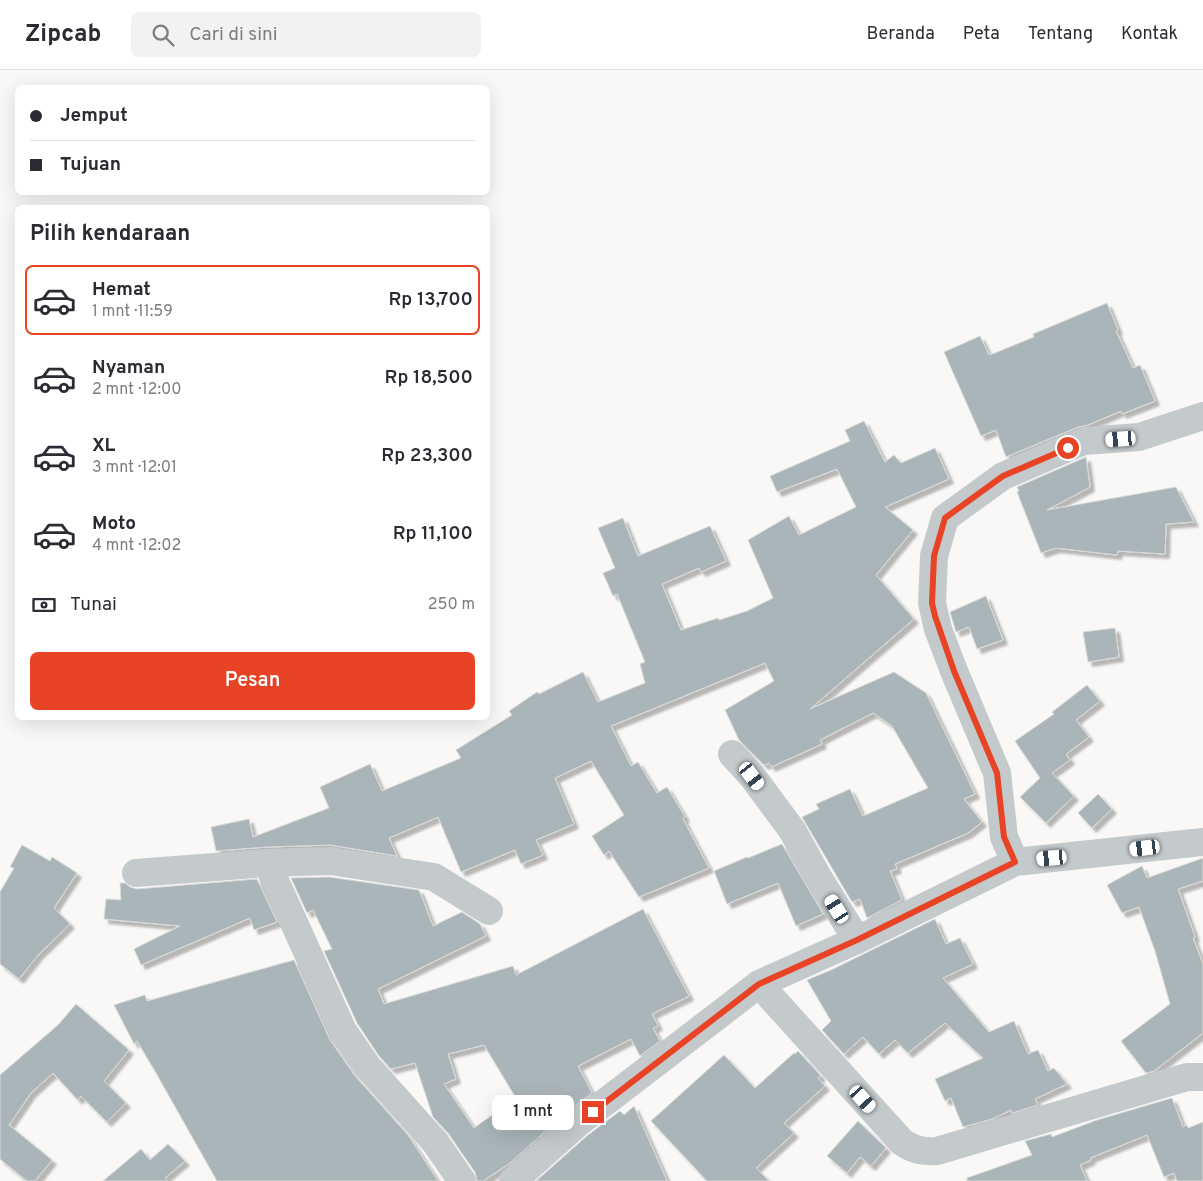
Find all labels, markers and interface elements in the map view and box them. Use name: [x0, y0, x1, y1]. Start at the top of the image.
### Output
search box: [131, 12, 481, 57]
text: Zipcab: [25, 20, 101, 50]
icon: search: [149, 21, 177, 49]
text: Cari di sini: [189, 23, 278, 47]
text: Beranda: [866, 23, 935, 46]
text: Peta: [963, 23, 1000, 46]
text: Tentang: [1028, 23, 1093, 46]
text: Kontak: [1121, 23, 1178, 46]
text: Jemput: [60, 104, 128, 128]
text: Tujuan: [60, 153, 121, 177]
text: Pilih kendaraan: [30, 221, 190, 248]
icon: car: [32, 278, 77, 323]
text: Hemat: [92, 278, 151, 302]
text: Rp 13,700: [388, 288, 473, 312]
text: 1 mnt · 11:59: [92, 302, 173, 322]
icon: car: [32, 356, 77, 401]
text: Nyaman: [92, 356, 165, 380]
text: Rp 18,500: [385, 366, 473, 390]
text: 2 mnt · 12:00: [92, 380, 181, 400]
car: [1105, 430, 1136, 448]
icon: car: [32, 434, 77, 479]
text: XL: [92, 434, 115, 458]
route start: [1057, 437, 1079, 459]
text: Rp 23,300: [381, 444, 473, 468]
text: 3 mnt · 12:01: [92, 458, 177, 478]
icon: car: [32, 512, 77, 557]
text: Moto: [92, 512, 136, 536]
text: Rp 11,100: [393, 522, 473, 546]
text: 4 mnt · 12:02: [92, 536, 181, 556]
icon: cash: [30, 591, 58, 619]
text: Tunai: [70, 593, 117, 617]
text: 250 m: [428, 595, 475, 615]
button: Pesan: [30, 652, 475, 710]
car: [736, 760, 767, 792]
car: [1129, 839, 1160, 857]
car: [1036, 849, 1067, 867]
car: [822, 892, 851, 926]
car: [847, 1083, 878, 1115]
callout: 1 mnt: [493, 1094, 576, 1130]
route end: [582, 1101, 604, 1123]
text: 1 mnt: [513, 1102, 553, 1122]

